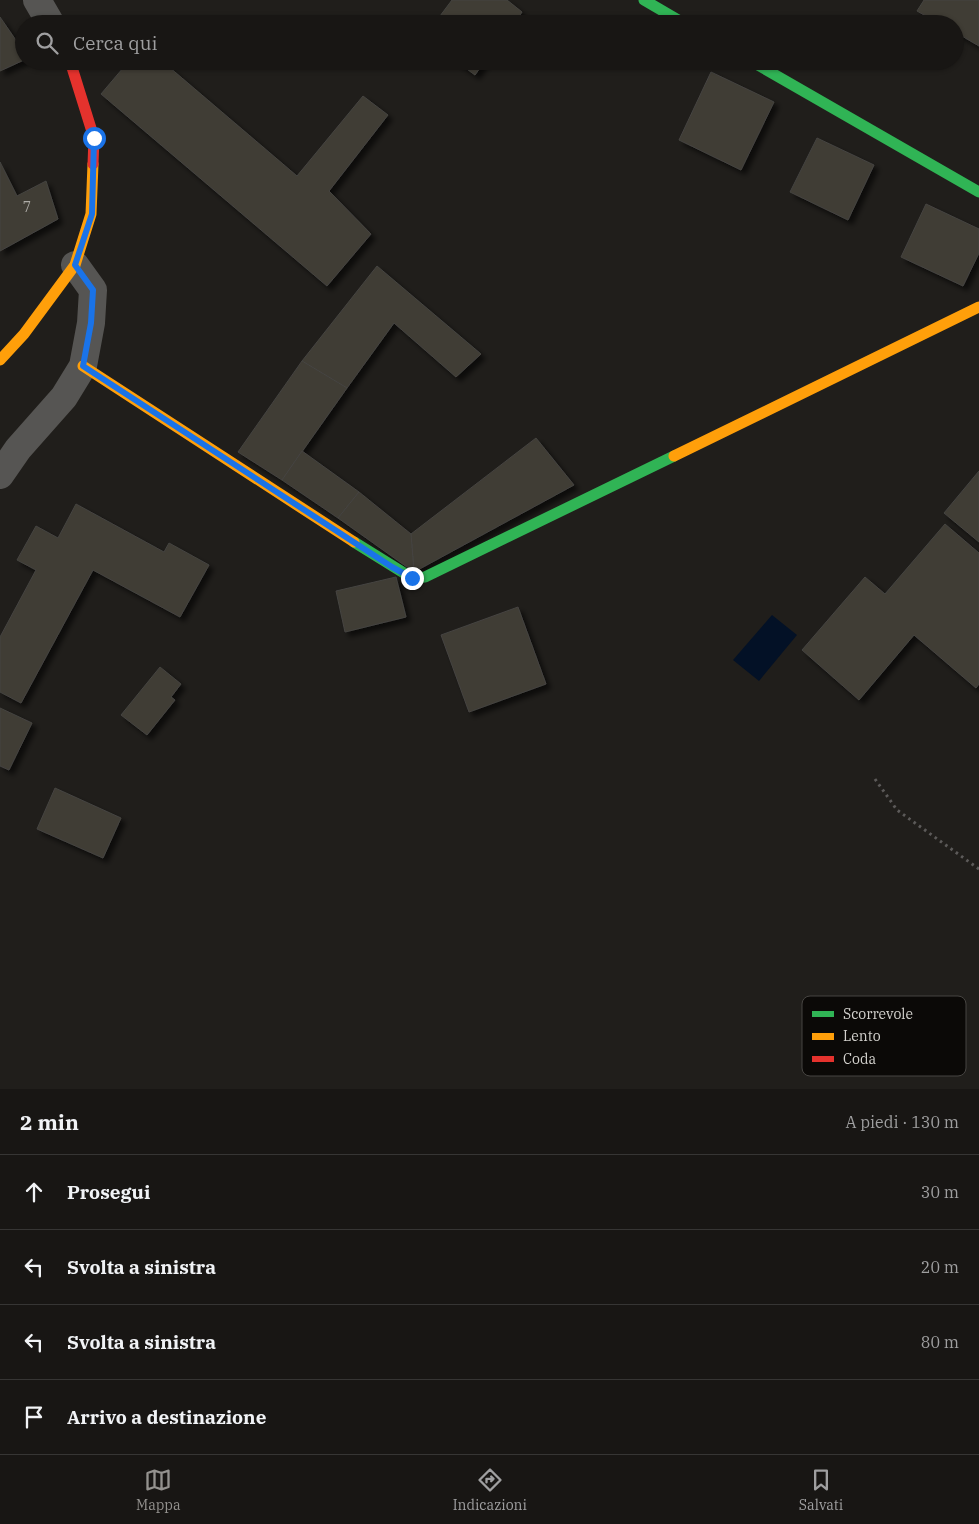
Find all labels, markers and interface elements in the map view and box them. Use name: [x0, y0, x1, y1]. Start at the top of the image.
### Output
search box: [15, 15, 964, 70]
icon: search: [33, 29, 61, 57]
text: Cerca qui: [73, 31, 157, 55]
route start: [83, 127, 106, 150]
house number: 7: [23, 198, 31, 216]
route end: [401, 567, 424, 590]
legend: [802, 996, 966, 1076]
text: Scorrevole: [843, 1005, 913, 1023]
text: Lento: [843, 1027, 881, 1045]
text: Coda: [843, 1050, 876, 1068]
text: 2 min: [20, 1108, 79, 1136]
text: A piedi · 130 m: [846, 1112, 959, 1132]
icon: ahead: [20, 1178, 48, 1206]
text: Prosegui: [67, 1180, 150, 1204]
text: 30 m: [921, 1182, 959, 1202]
icon: left: [20, 1253, 48, 1281]
text: Svolta a sinistra: [67, 1255, 216, 1279]
text: 20 m: [921, 1257, 959, 1277]
icon: left: [20, 1328, 48, 1356]
text: Svolta a sinistra: [67, 1330, 216, 1354]
text: 80 m: [921, 1332, 959, 1352]
icon: arrive: [20, 1403, 48, 1431]
text: Arrivo a destinazione: [67, 1405, 266, 1429]
tab: Mappa: [136, 1466, 181, 1514]
tab: Indicazioni: [453, 1466, 527, 1514]
tab: Salvati: [799, 1466, 843, 1514]

